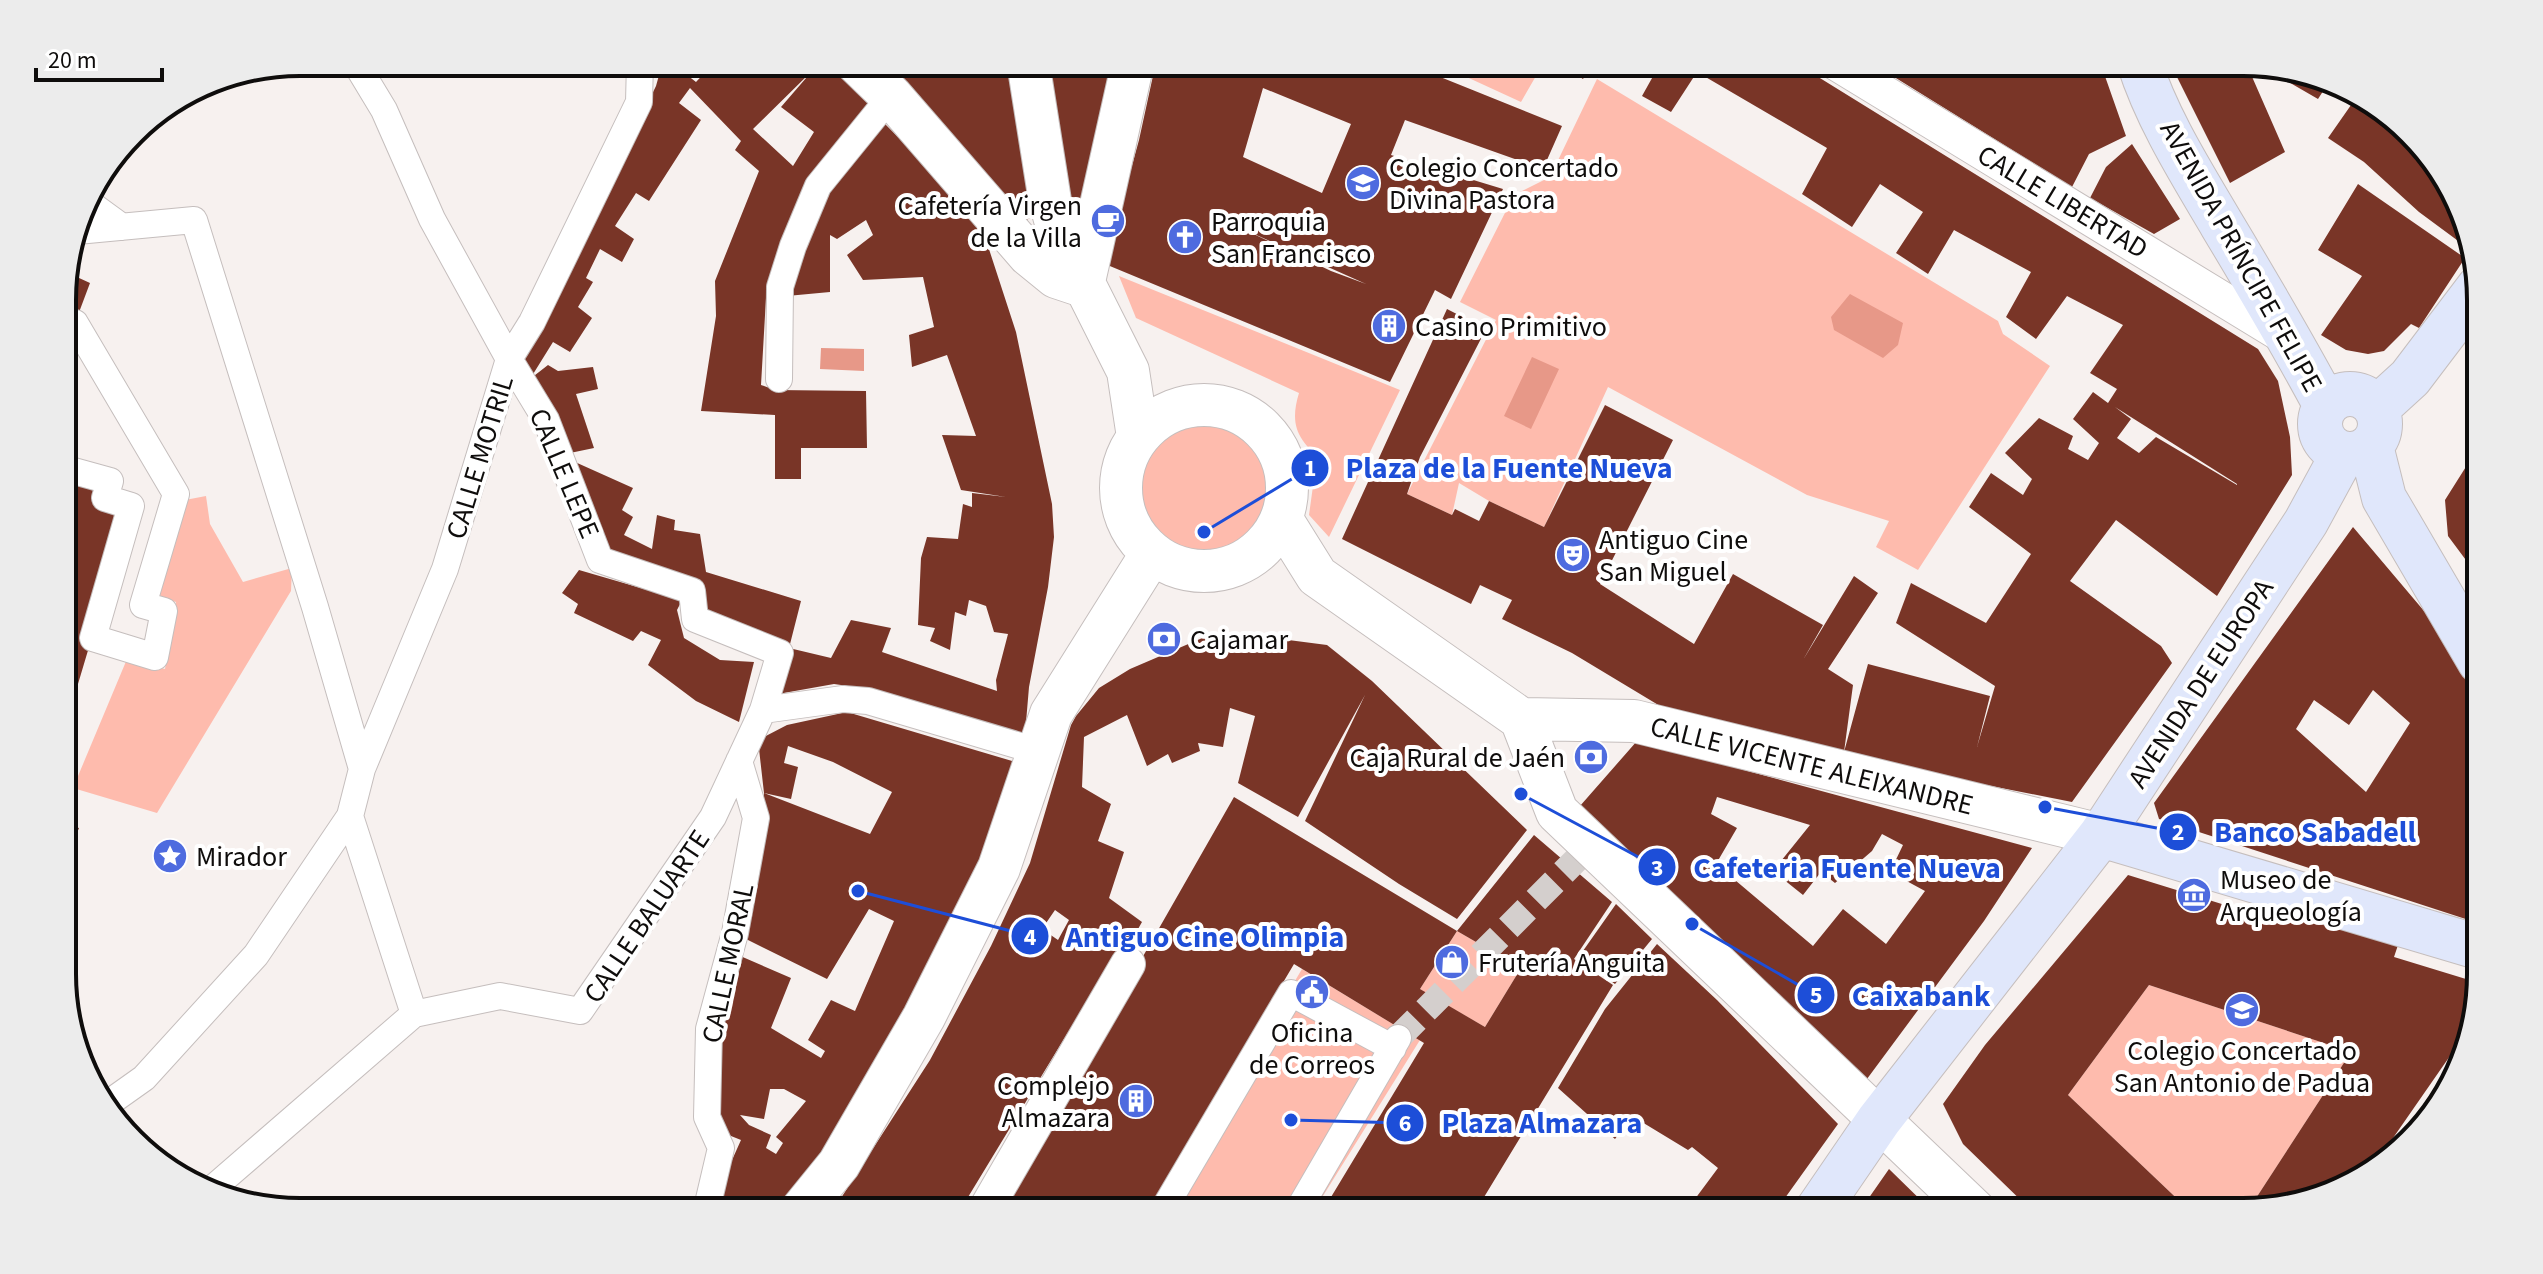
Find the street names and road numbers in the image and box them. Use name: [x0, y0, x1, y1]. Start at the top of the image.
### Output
street label: AVENIDA PRÍNCIPE FELIPE: [2150, 114, 2332, 399]
street label: CALLE LIBERTAD: [1970, 135, 2155, 269]
street label: CALLE MOTRIL: [436, 371, 524, 544]
street label: CALLE LEPE: [519, 402, 609, 545]
street label: AVENIDA DE EUROPA: [2118, 571, 2284, 796]
street label: CALLE VICENTE ALEIXANDRE: [1646, 706, 1977, 825]
street label: CALLE BALUARTE: [574, 822, 720, 1011]
street label: CALLE MORAL: [692, 880, 764, 1047]

